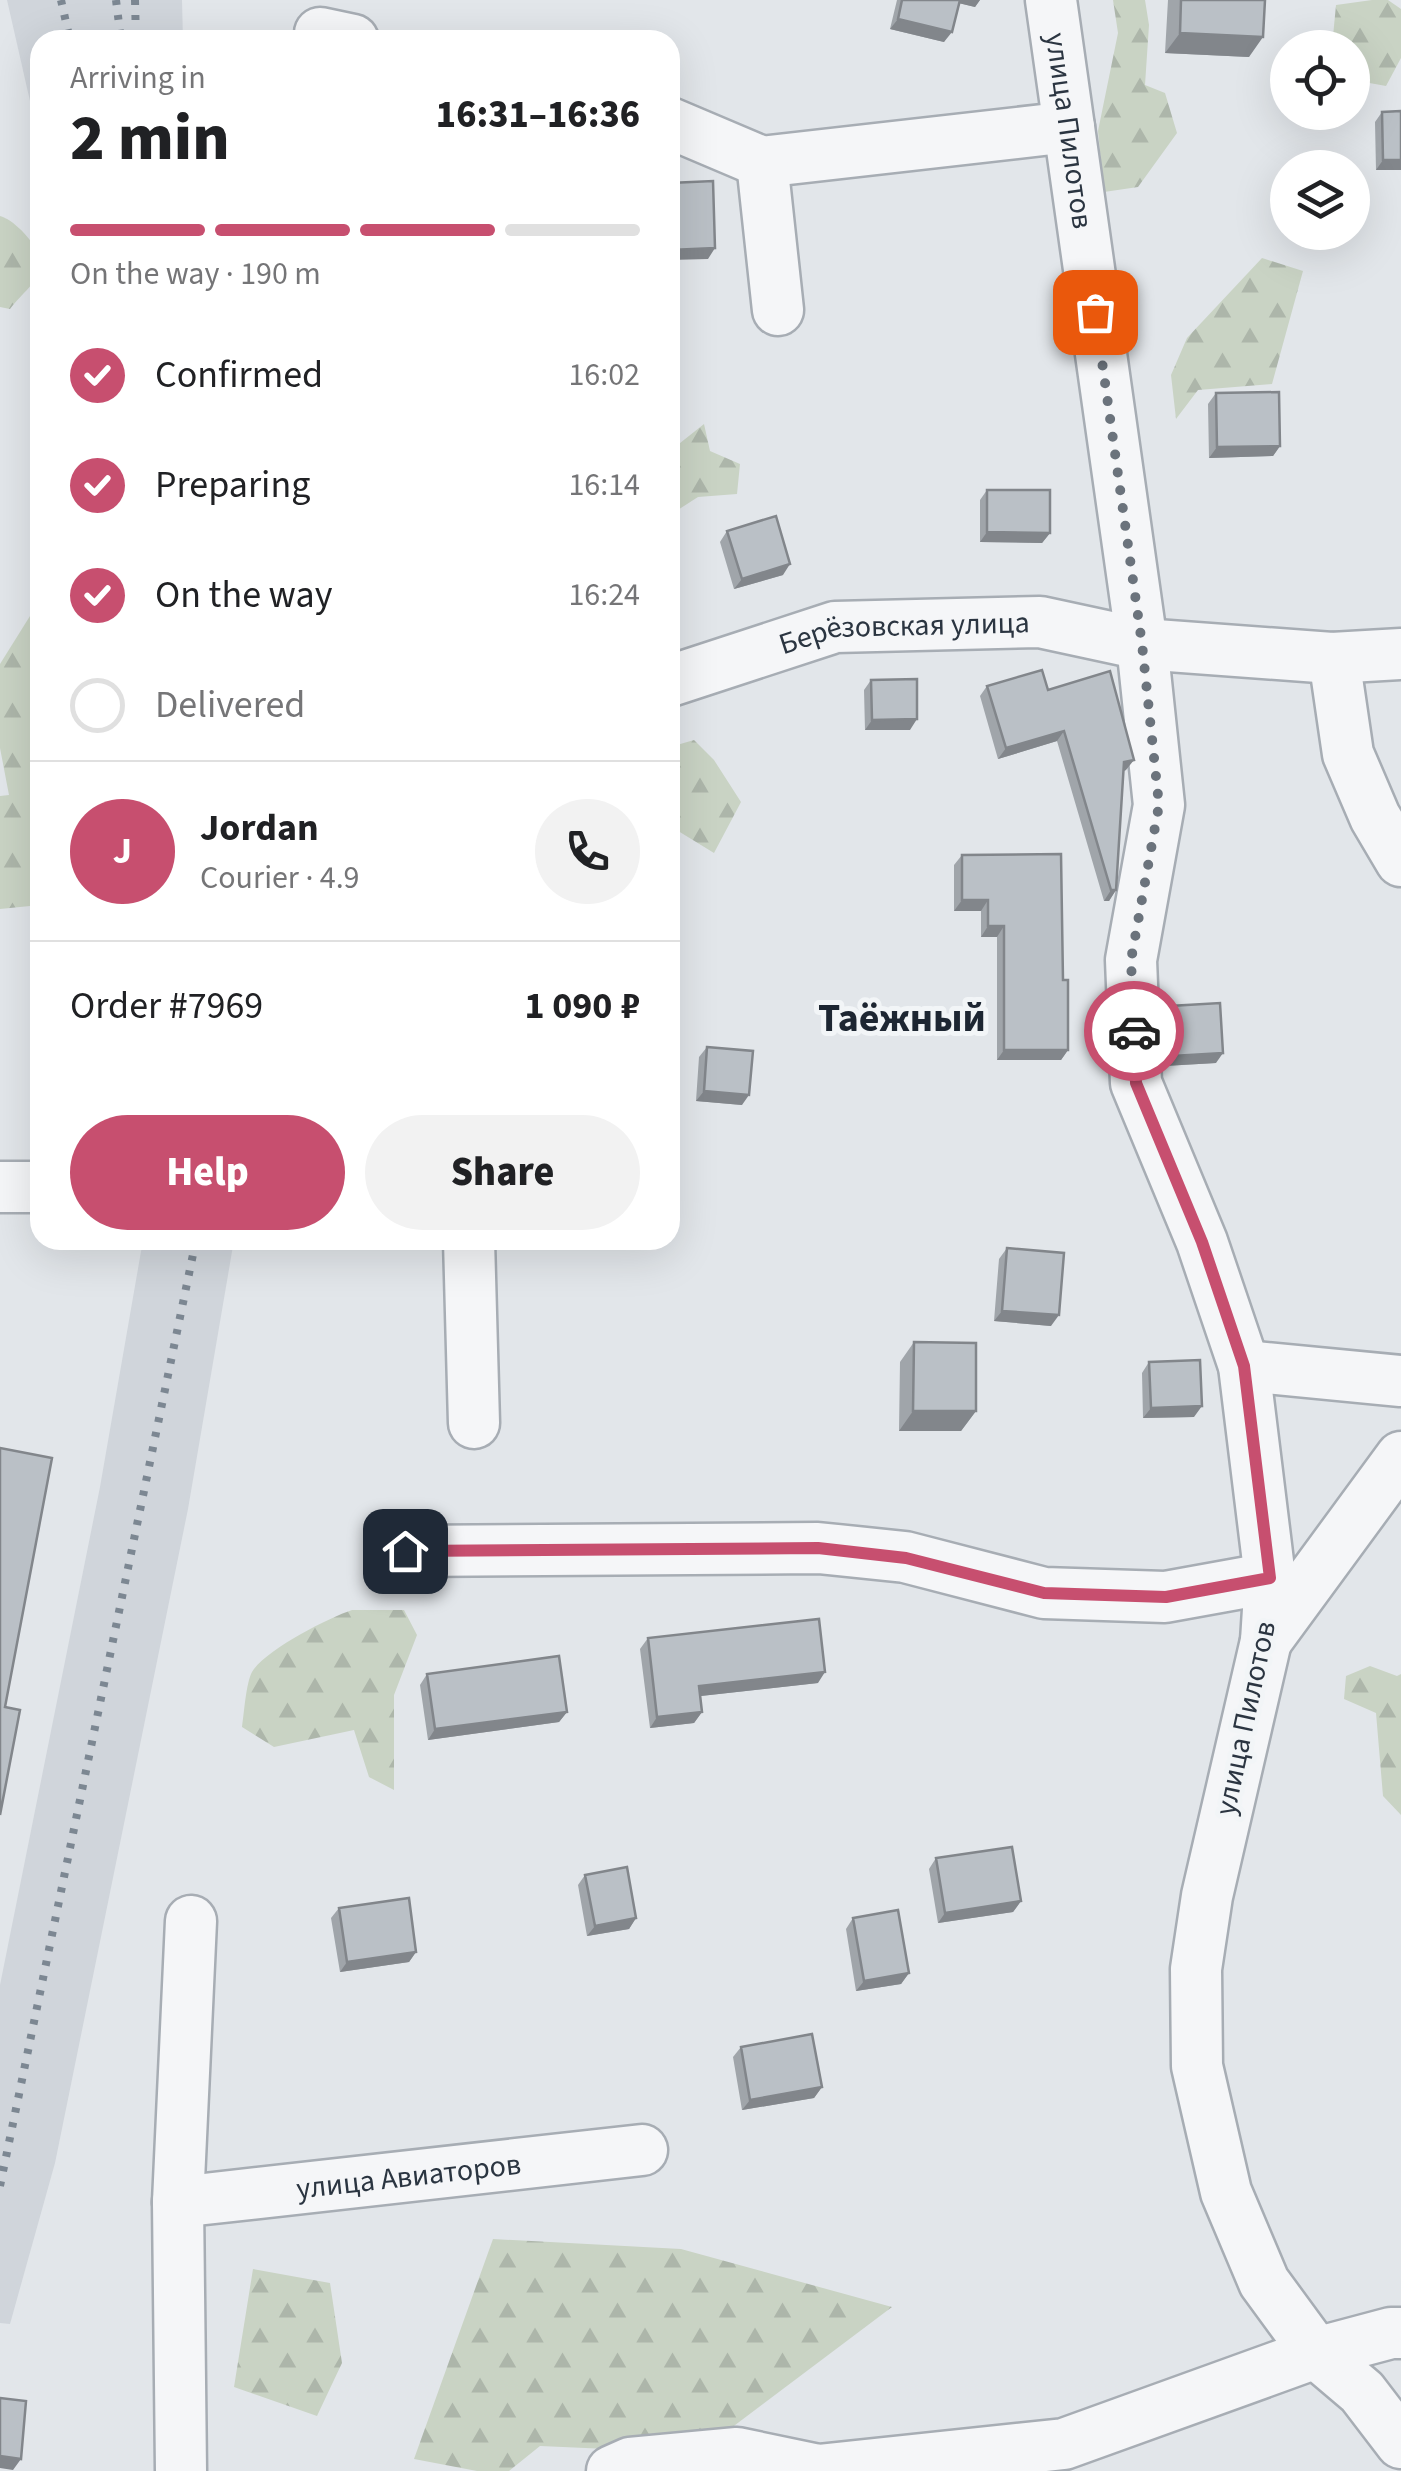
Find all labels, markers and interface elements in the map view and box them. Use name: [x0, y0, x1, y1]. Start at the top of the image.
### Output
street label: улица Пилотов: [1034, 30, 1104, 232]
map controls: [1270, 30, 1370, 250]
button: locate: [1270, 30, 1370, 130]
text: Arriving in: [70, 55, 206, 101]
text: 16:31–16:36: [436, 88, 640, 142]
text: 2 min: [70, 92, 230, 185]
button: layers: [1270, 150, 1370, 250]
text: On the way · 190 m: [70, 251, 321, 297]
pin: [1053, 270, 1138, 355]
icon: bag: [1068, 285, 1123, 340]
icon: check: [70, 348, 125, 403]
text: Confirmed: [155, 348, 323, 402]
text: 16:02: [568, 352, 640, 398]
icon: check: [70, 458, 125, 513]
text: Preparing: [155, 458, 310, 512]
text: 16:14: [568, 462, 640, 508]
icon: check: [70, 568, 125, 623]
text: On the way: [155, 568, 332, 622]
text: 16:24: [568, 572, 640, 618]
street label: Берёзовская улица: [773, 601, 1030, 666]
text: Delivered: [155, 678, 305, 732]
button: phone: [535, 799, 640, 904]
text: Jordan: [200, 801, 319, 855]
text: J: [113, 824, 132, 878]
text: Courier · 4.9: [200, 855, 360, 901]
text: Order #7969: [70, 979, 263, 1033]
text: 1 090 ₽: [524, 979, 640, 1033]
courier: [1084, 981, 1184, 1081]
district label: Таёжный: [818, 990, 986, 1047]
icon: car: [1107, 1004, 1162, 1059]
button: Help: [70, 1115, 345, 1230]
button: Share: [365, 1115, 640, 1230]
pin: [363, 1509, 448, 1594]
icon: home: [378, 1524, 433, 1579]
street label: улица Пилотов: [1204, 1617, 1287, 1819]
street label: улица Авиаторов: [294, 2143, 523, 2211]

